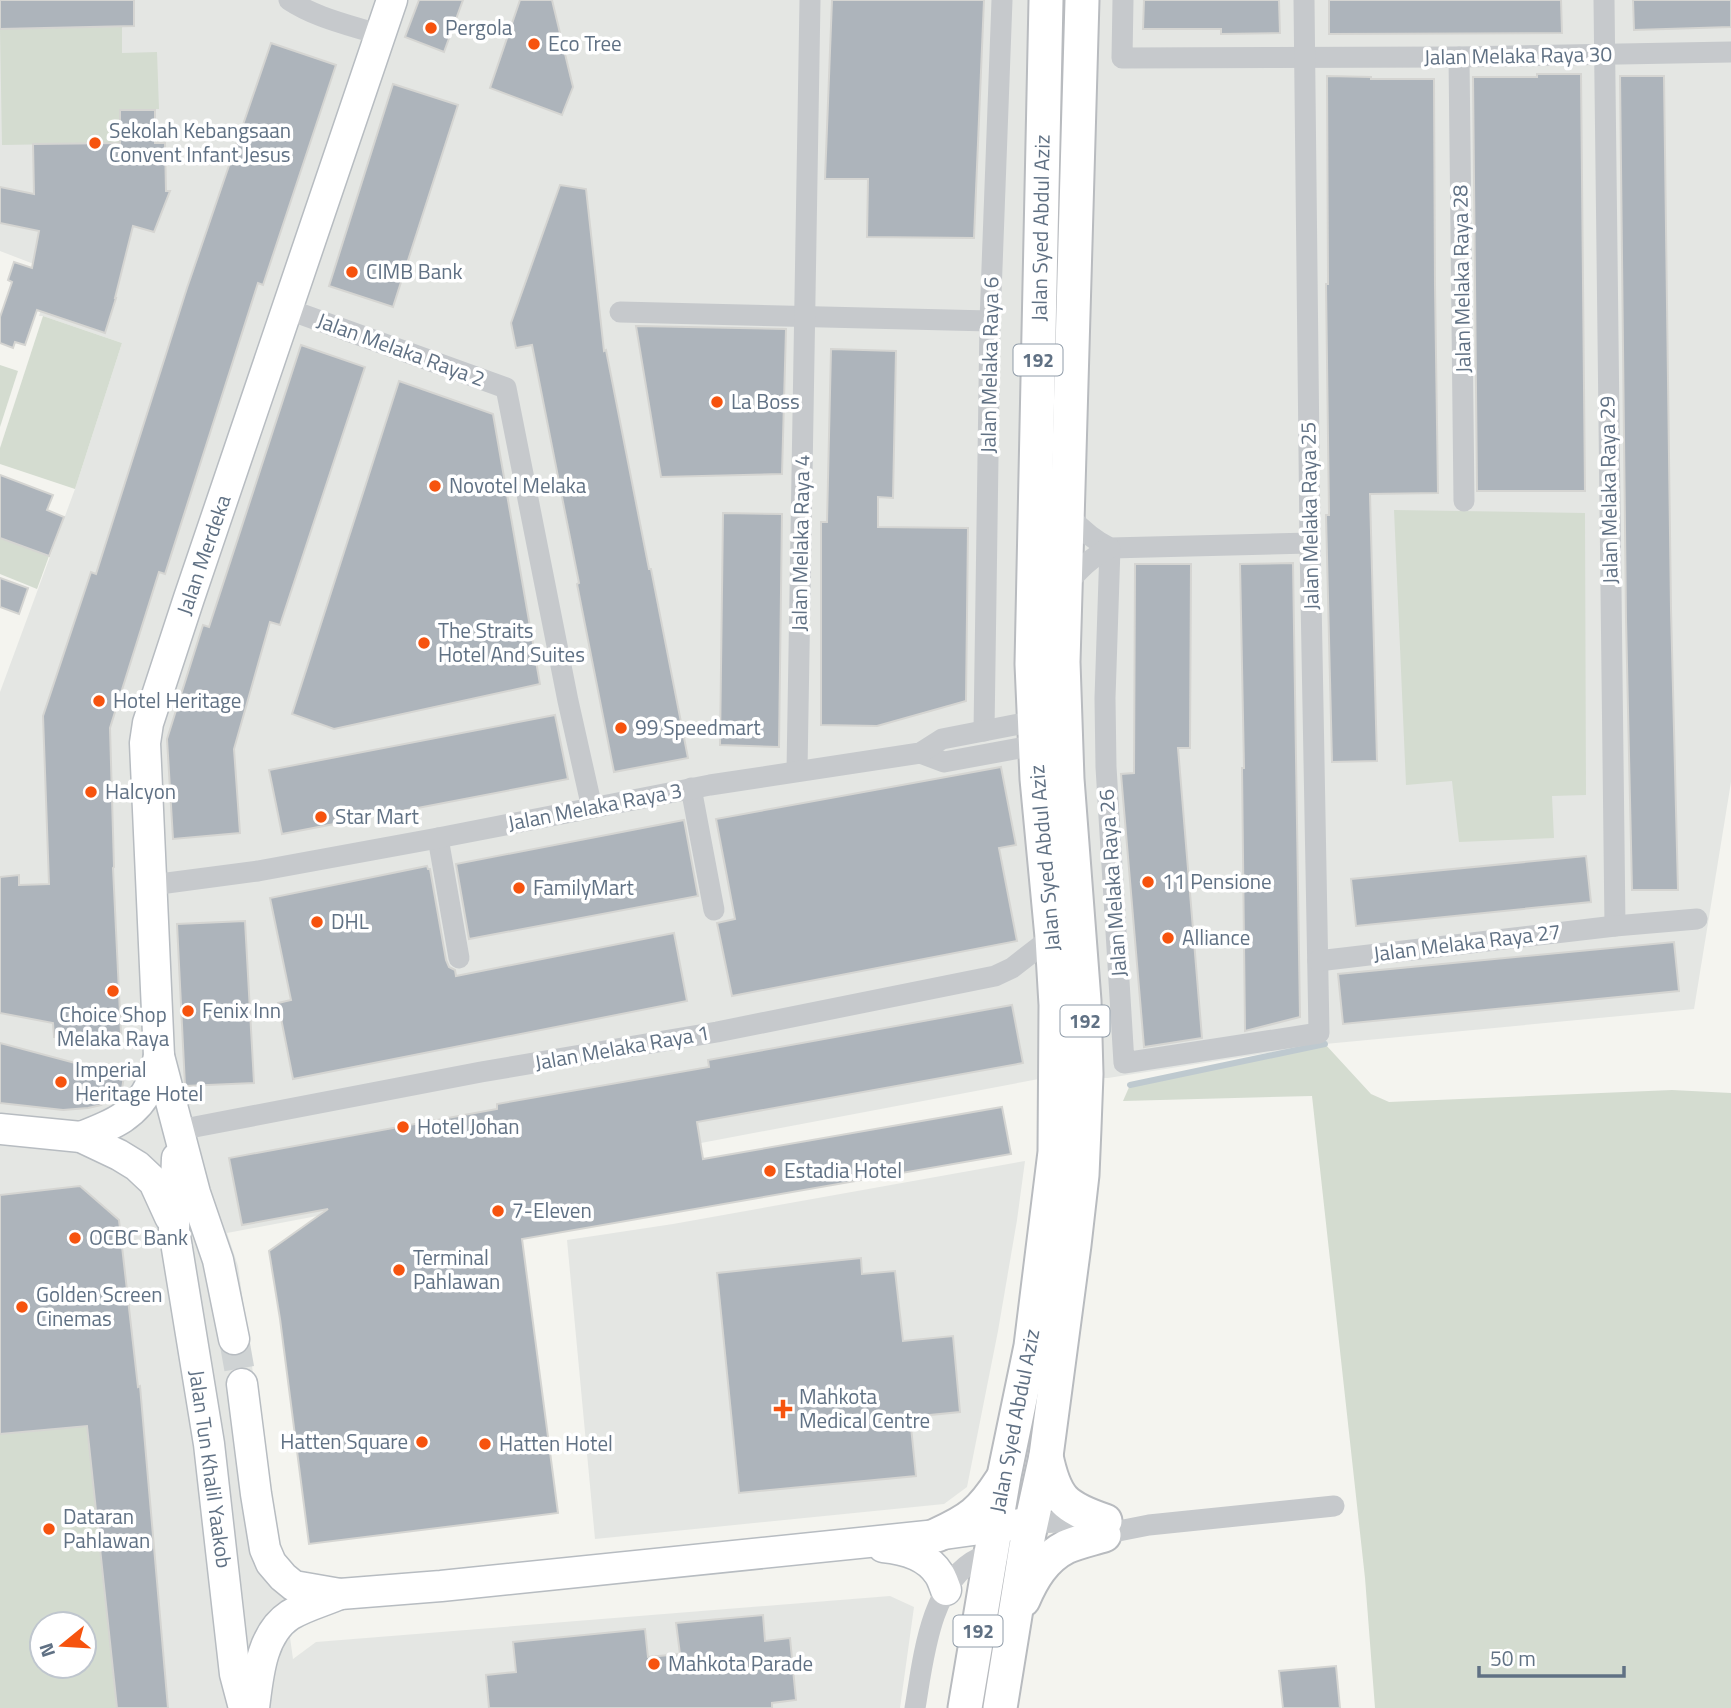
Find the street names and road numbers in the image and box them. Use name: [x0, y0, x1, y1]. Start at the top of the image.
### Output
street label: Jalan Melaka Raya 30: [1423, 37, 1612, 73]
street label: Jalan Syed Abdul Aziz: [1022, 134, 1058, 322]
street label: Jalan Melaka Raya 28: [1443, 184, 1479, 374]
street label: Jalan Melaka Raya 6: [971, 276, 1007, 454]
street label: Jalan Melaka Raya 2: [313, 304, 490, 394]
road number: 192: [1014, 344, 1062, 376]
street label: Jalan Melaka Raya 29: [1590, 396, 1626, 585]
street label: Jalan Melaka Raya 25: [1291, 422, 1327, 611]
street label: Jalan Melaka Raya 4: [782, 454, 818, 632]
street label: Jalan Merdeka: [168, 490, 239, 619]
street label: Jalan Syed Abdul Aziz: [1020, 764, 1068, 953]
street label: Jalan Melaka Raya 3: [505, 773, 685, 839]
street label: Jalan Melaka Raya 26: [1089, 788, 1135, 978]
street label: Jalan Melaka Raya 27: [1371, 915, 1562, 969]
road number: 192: [1060, 1006, 1110, 1036]
street label: Jalan Melaka Raya 1: [532, 1016, 712, 1078]
street label: Jalan Syed Abdul Aziz: [980, 1326, 1048, 1516]
street label: Jalan Tun Khalil Yaakob: [181, 1368, 241, 1570]
road number: 192: [954, 1616, 1002, 1646]

